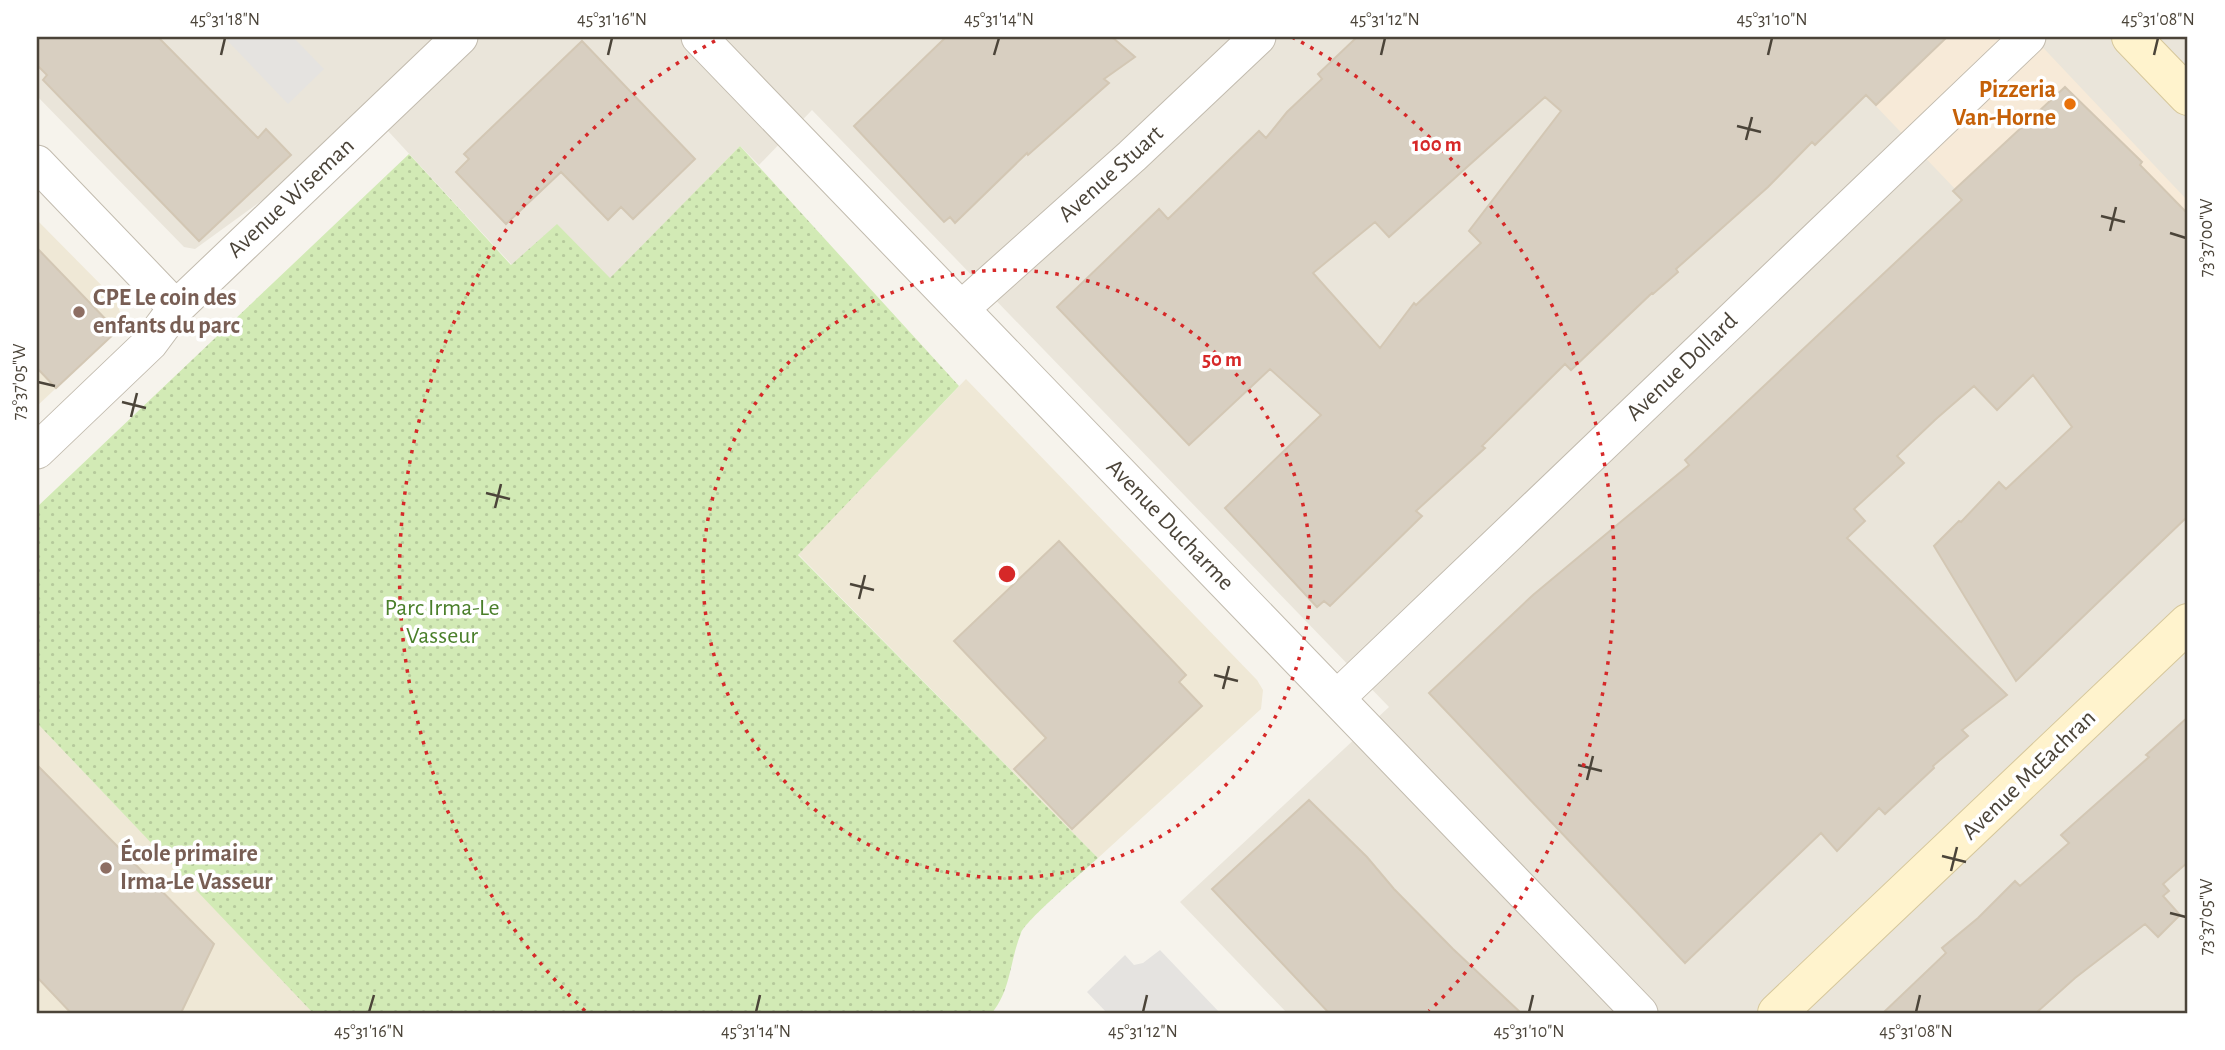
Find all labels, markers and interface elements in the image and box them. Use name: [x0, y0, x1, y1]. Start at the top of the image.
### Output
text: 45°31'18"N: [190, 11, 260, 29]
text: 45°31'16"N: [577, 11, 647, 29]
text: 45°31'14"N: [964, 11, 1034, 29]
text: 45°31'12"N: [1350, 11, 1420, 29]
text: 45°31'10"N: [1736, 11, 1808, 29]
text: 45°31'08"N: [2121, 11, 2195, 29]
place label: Pizzeria Van-Horne: [1952, 78, 2056, 130]
marker: Pizzeria Van-Horne: [2062, 96, 2078, 112]
street label: Avenue Stuart: [1054, 121, 1168, 227]
street label: Avenue Wiseman: [223, 133, 359, 263]
text: 100 m: [1412, 134, 1462, 155]
text: 73°37'00"W: [2198, 199, 2216, 277]
place label: CPE Le coin des enfants du parc: [93, 286, 240, 338]
marker: CPE Le coin des enfants du parc: [71, 304, 87, 320]
street label: Avenue Dollard: [1622, 308, 1742, 426]
text: 73°37'05"W: [11, 344, 29, 420]
text: 50 m: [1202, 349, 1242, 370]
street label: Avenue Ducharme: [1102, 455, 1238, 595]
centre of rings: [995, 562, 1019, 586]
park label: Parc Irma-Le Vasseur: [384, 596, 500, 648]
street label: Avenue McEachran: [1958, 705, 2100, 845]
place label: École primaire Irma-Le Vasseur: [120, 838, 273, 894]
marker: École primaire Irma-Le Vasseur: [98, 860, 114, 876]
text: 73°37'05"W: [2198, 879, 2216, 955]
text: 45°31'16"N: [334, 1023, 404, 1041]
text: 45°31'14"N: [721, 1023, 791, 1041]
text: 45°31'12"N: [1108, 1023, 1178, 1041]
text: 45°31'10"N: [1493, 1023, 1565, 1041]
text: 45°31'08"N: [1879, 1023, 1953, 1041]

